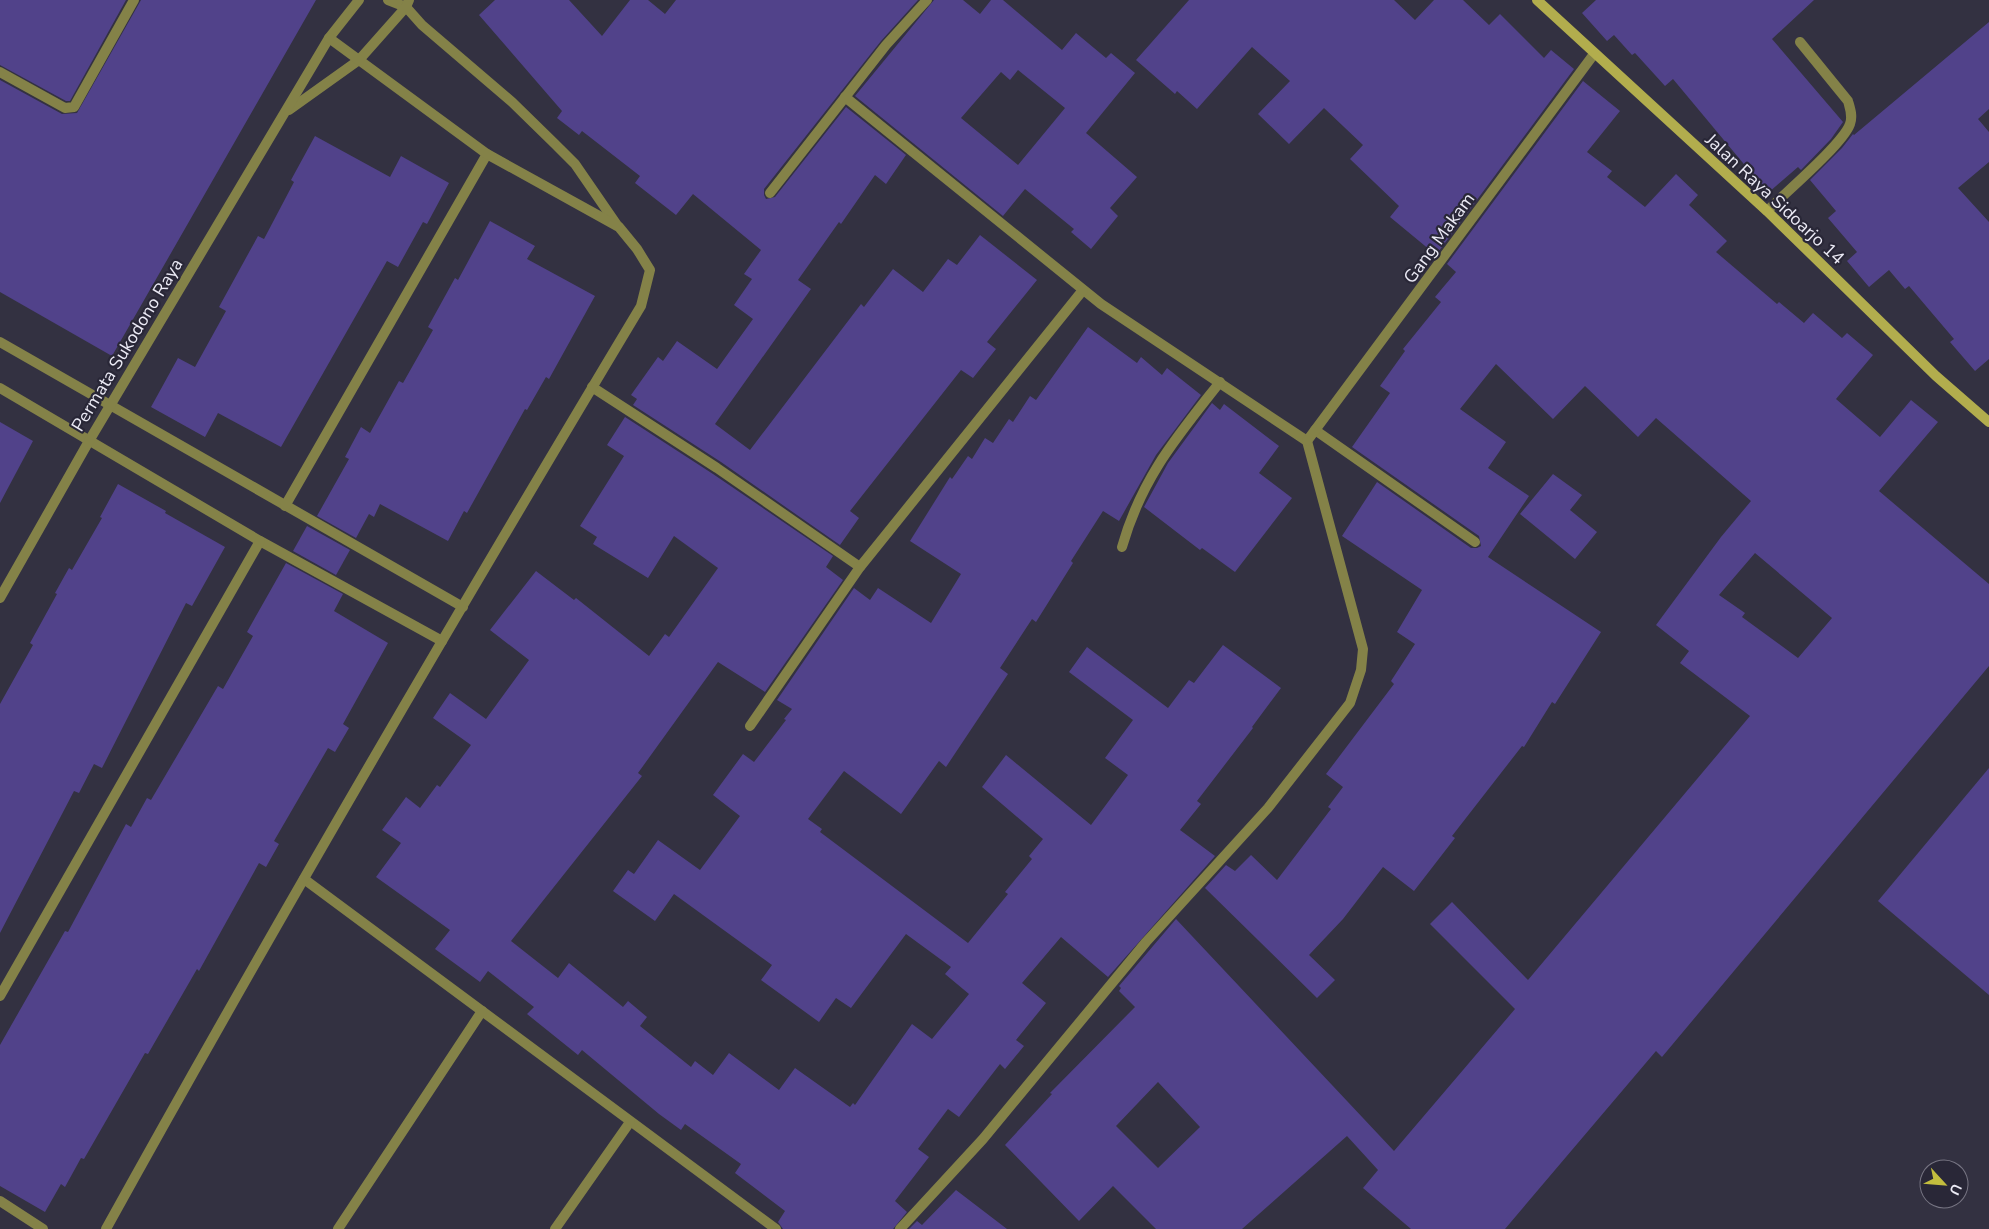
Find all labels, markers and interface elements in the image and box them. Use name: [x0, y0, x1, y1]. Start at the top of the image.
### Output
street label: Jalan Raya Sidoarjo 14: [1700, 127, 1850, 270]
street label: Gang Makam: [1398, 188, 1480, 288]
street label: Permata Sukodono Raya: [66, 254, 188, 436]
north arrow: [1919, 1159, 1969, 1209]
text: U: [1944, 1181, 1966, 1198]

